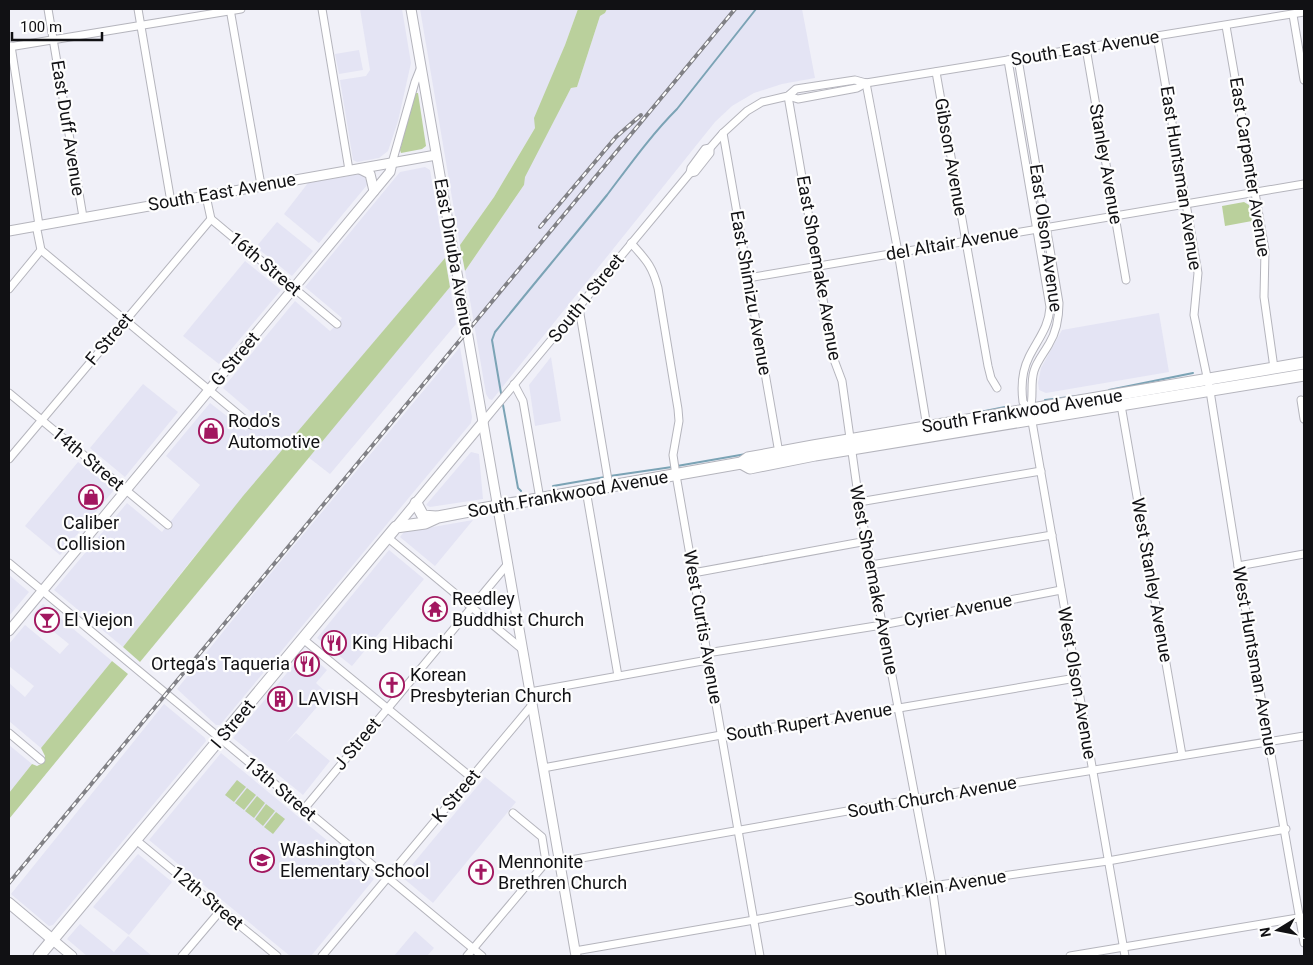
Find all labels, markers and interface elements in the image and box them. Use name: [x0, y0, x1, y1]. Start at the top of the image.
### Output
scale bar: [12, 10, 102, 42]
text: 100 m: [20, 18, 62, 36]
street label: South East Avenue: [1009, 25, 1160, 70]
street label: East Duff Avenue: [47, 58, 90, 197]
street label: East Carpenter Avenue: [1226, 76, 1275, 258]
street label: East Huntsman Avenue: [1157, 84, 1206, 272]
street label: Gibson Avenue: [931, 96, 972, 218]
street label: Stanley Avenue: [1086, 102, 1127, 226]
street label: East Olson Avenue: [1026, 163, 1067, 313]
street label: South East Avenue: [146, 168, 297, 215]
street label: East Shoemake Avenue: [793, 174, 846, 362]
street label: East Dinuba Avenue: [430, 177, 479, 337]
street label: East Shimizu Avenue: [727, 209, 776, 377]
street label: del Altair Avenue: [884, 221, 1020, 264]
street label: 16th Street: [225, 227, 306, 300]
street label: South I Street: [543, 249, 628, 346]
street label: F Street: [81, 308, 137, 369]
street label: G Street: [206, 327, 263, 390]
street label: South Frankwood Avenue: [920, 384, 1124, 437]
place label: Rodo's Automotive: [228, 410, 320, 452]
shop icon: Rodo's Automotive: [198, 418, 224, 444]
street label: 14th Street: [48, 422, 129, 495]
street label: South Frankwood Avenue: [466, 466, 670, 521]
street label: West Shoemake Avenue: [846, 483, 903, 676]
shop icon: Caliber Collision: [78, 484, 104, 510]
street label: West Stanley Avenue: [1128, 496, 1177, 664]
place label: Caliber Collision: [57, 512, 126, 554]
street label: West Curtis Avenue: [680, 548, 727, 706]
street label: West Huntsman Avenue: [1229, 565, 1282, 757]
place label: Reedley Buddhist Church: [452, 588, 584, 630]
street label: Cyrier Avenue: [902, 589, 1014, 630]
temple icon: Reedley Buddhist Church: [422, 596, 448, 622]
street label: West Olson Avenue: [1054, 605, 1101, 761]
bar icon: El Viejon: [34, 607, 60, 633]
place label: El Viejon: [64, 609, 133, 630]
restaurant icon: King Hibachi: [321, 630, 347, 656]
place label: King Hibachi: [352, 632, 453, 653]
restaurant icon: Ortega's Taqueria: [294, 651, 320, 677]
place label: Ortega's Taqueria: [151, 653, 290, 674]
place label: Korean Presbyterian Church: [410, 664, 572, 706]
church icon: Korean Presbyterian Church: [379, 672, 405, 698]
building icon: LAVISH: [267, 686, 293, 712]
place label: LAVISH: [298, 688, 359, 709]
street label: I Street: [206, 695, 259, 752]
street label: South Rupert Avenue: [725, 698, 893, 745]
street label: J Street: [329, 713, 385, 774]
street label: 13th Street: [240, 752, 321, 825]
street label: K Street: [427, 765, 484, 827]
street label: South Church Avenue: [846, 771, 1018, 822]
place label: Washington Elementary School: [280, 839, 429, 881]
school or university icon: Washington Elementary School: [249, 847, 275, 873]
place label: Mennonite Brethren Church: [498, 851, 627, 893]
church icon: Mennonite Brethren Church: [468, 859, 494, 885]
street label: 12th Street: [167, 861, 248, 934]
street label: South Klein Avenue: [852, 865, 1008, 910]
north arrow: [1253, 905, 1303, 955]
text: N: [1256, 926, 1274, 939]

